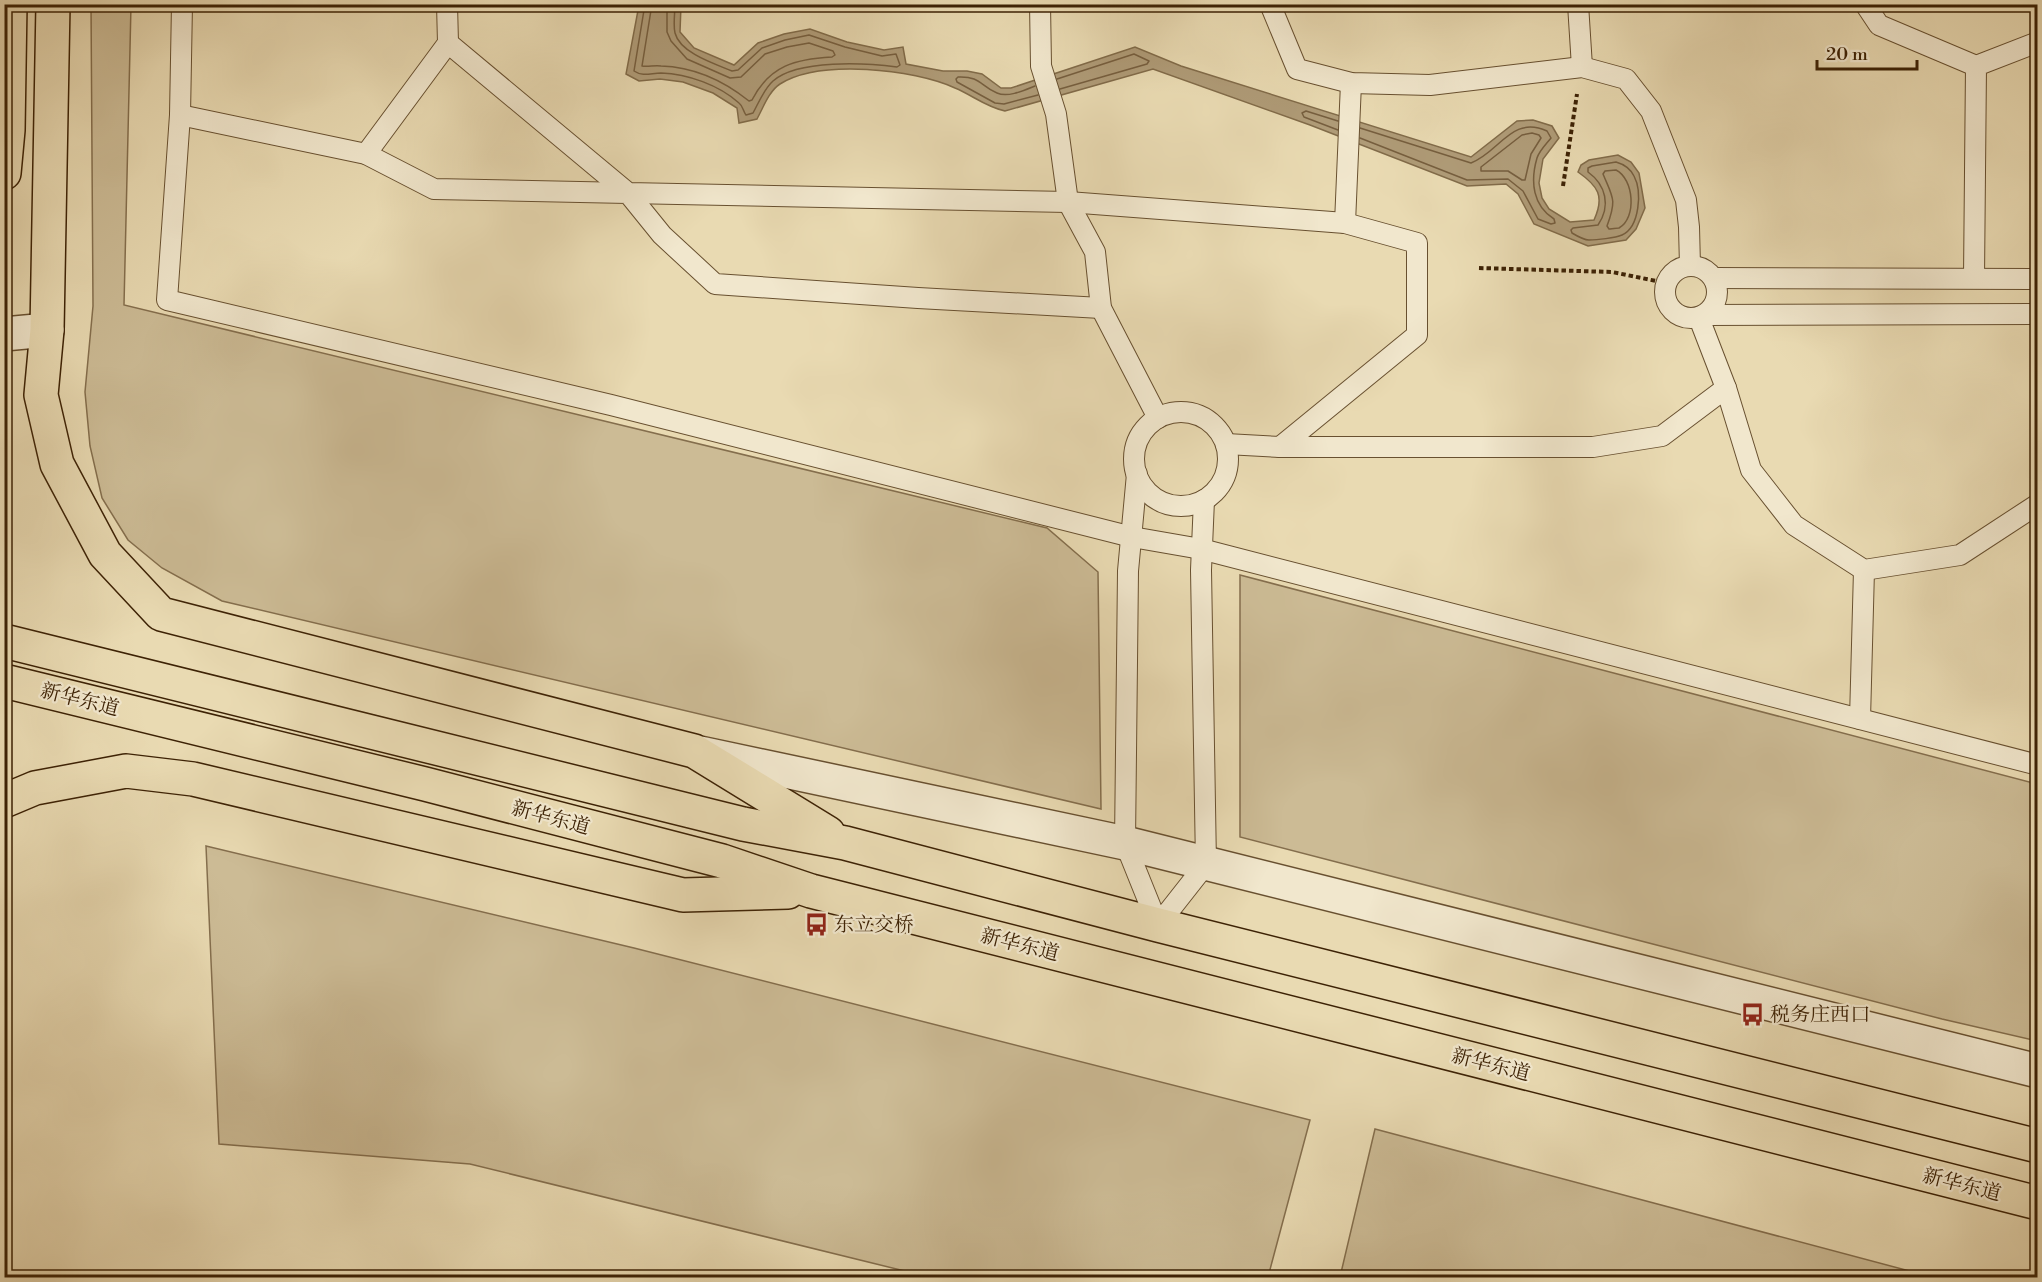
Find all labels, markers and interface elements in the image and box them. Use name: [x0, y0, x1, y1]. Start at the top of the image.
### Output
scale bar: [1817, 33, 1918, 71]
text: 20 m: [1826, 43, 1868, 66]
street label: 新华东道: [38, 679, 121, 722]
street label: 新华东道: [509, 796, 592, 841]
bus stop icon: 东立交桥: [803, 911, 829, 937]
place label: 东立交桥: [834, 913, 914, 938]
street label: 新华东道: [978, 924, 1061, 967]
bus stop icon: 税务庄西口: [1739, 1001, 1765, 1027]
place label: 税务庄西口: [1770, 1003, 1870, 1028]
street label: 新华东道: [1449, 1044, 1532, 1087]
street label: 新华东道: [1920, 1164, 2003, 1207]

